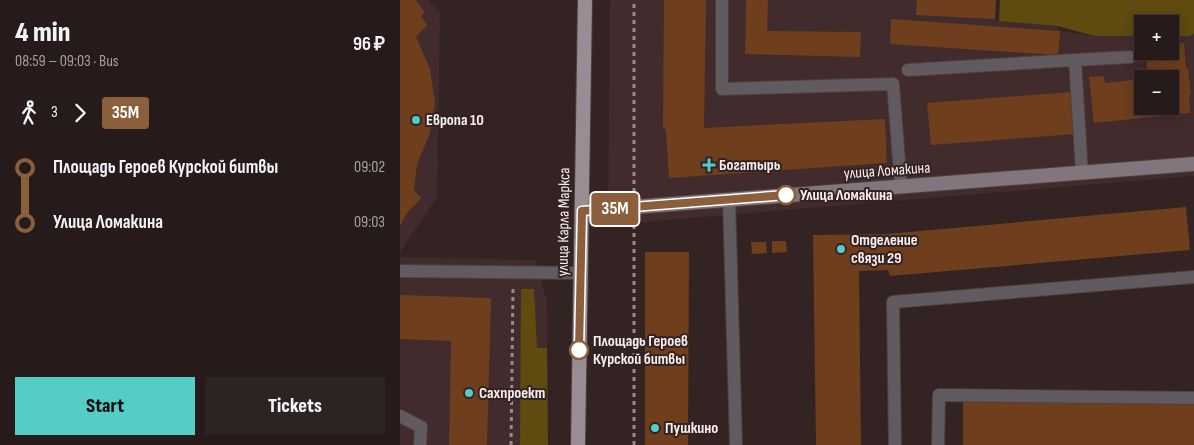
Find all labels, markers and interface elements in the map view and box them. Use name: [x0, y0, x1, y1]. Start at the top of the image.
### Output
map controls: [1134, 15, 1179, 115]
button: +: [1134, 15, 1179, 60]
text: 4 min: [15, 16, 70, 49]
text: 96 ₽: [353, 33, 385, 56]
text: 08:59 – 09:03 · Bus: [15, 52, 119, 71]
button: −: [1134, 70, 1179, 115]
icon: walk: [15, 99, 43, 127]
icon: forward: [66, 99, 94, 127]
text: 35М: [112, 102, 139, 123]
text: 3: [51, 103, 58, 122]
place label: Европа 10: [426, 111, 484, 130]
marker: Европа 10: [410, 114, 422, 126]
text: Площадь Героев Курской битвы: [53, 156, 278, 179]
place label: Богатырь: [719, 156, 781, 175]
text: 09:02: [354, 158, 385, 177]
street label: улица Ломакина: [843, 158, 931, 184]
marker: Богатырь: [703, 159, 715, 171]
street label: улица Карла Маркса: [554, 167, 574, 277]
marker: Улица Ломакина: [776, 185, 796, 205]
place label: Улица Ломакина: [800, 186, 893, 205]
line badge: 35М: [586, 193, 644, 225]
text: 35М: [601, 198, 629, 219]
text: Улица Ломакина: [53, 211, 163, 234]
text: 09:03: [354, 213, 385, 232]
place label: Отделение связи 29: [851, 231, 918, 268]
marker: Отделение связи 29: [835, 243, 847, 255]
place label: Площадь Героев Курской битвы: [593, 332, 688, 369]
marker: Площадь Героев Курской битвы: [569, 340, 589, 360]
button: Start: [15, 377, 195, 435]
button: Tickets: [205, 377, 385, 435]
place label: Сахпроект: [479, 384, 545, 403]
marker: Сахпроект: [463, 387, 475, 399]
place label: Пушкино: [665, 419, 718, 438]
marker: Пушкино: [649, 422, 661, 434]

